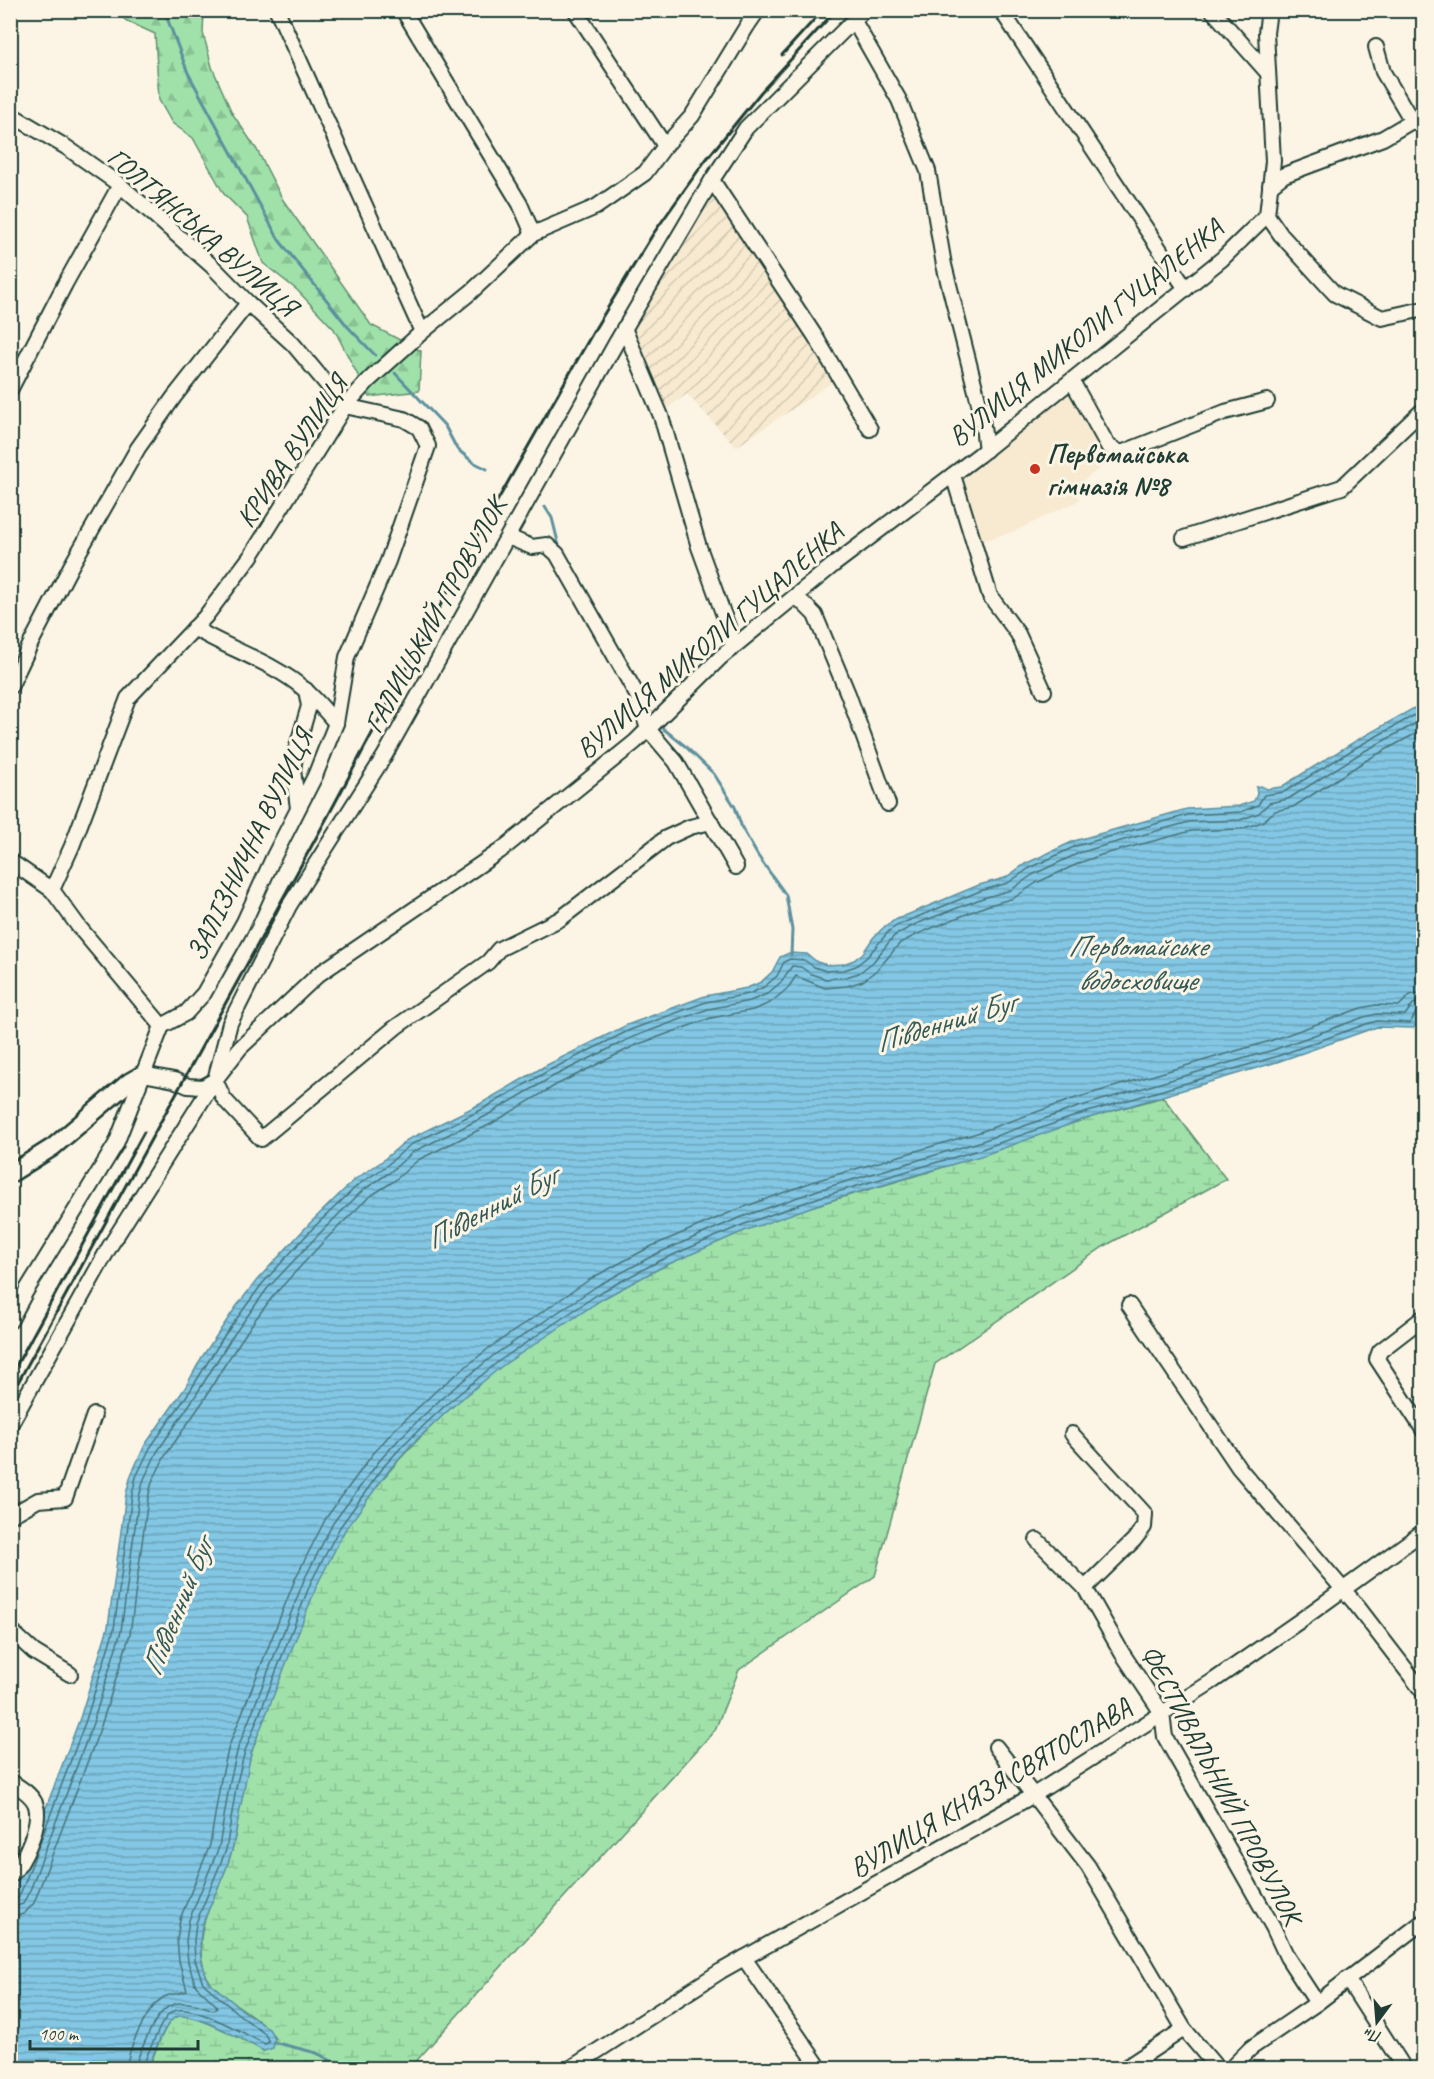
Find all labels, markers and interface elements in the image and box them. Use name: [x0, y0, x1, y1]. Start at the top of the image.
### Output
street label: ГОЛТЯНСЬКА ВУЛИЦЯ: [100, 139, 308, 326]
street label: ВУЛИЦЯ МИКОЛИ ГУЦАЛЕНКА: [941, 210, 1231, 454]
street label: КРИВА ВУЛИЦЯ: [228, 366, 357, 534]
place label: Первомайська гімназія №8: [1047, 436, 1190, 503]
marker: Первомайська гімназія №8: [1028, 462, 1042, 476]
street label: ГАЛИЦЬКИЙ ПРОВУЛОК: [355, 487, 516, 739]
street label: ВУЛИЦЯ МИКОЛИ ГУЦАЛЕНКА: [568, 513, 852, 766]
street label: ЗАЛІЗНИЧНА ВУЛИЦЯ: [178, 721, 322, 966]
water label: Первомайське водосховище: [1068, 927, 1210, 999]
water label: Південний Буг: [871, 981, 1026, 1061]
water label: Південний Буг: [419, 1153, 569, 1258]
water label: Південний Буг: [132, 1527, 224, 1681]
street label: ФЕСТИВАЛЬНИЙ ПРОВУЛОК: [1133, 1639, 1312, 1934]
street label: ВУЛИЦЯ КНЯЗЯ СВЯТОСЛАВА: [843, 1689, 1138, 1885]
north arrow: [1347, 1992, 1407, 2052]
scale bar: [30, 2013, 198, 2051]
text: 100 m: [39, 2023, 80, 2045]
text: Пн: [1361, 2023, 1384, 2047]

